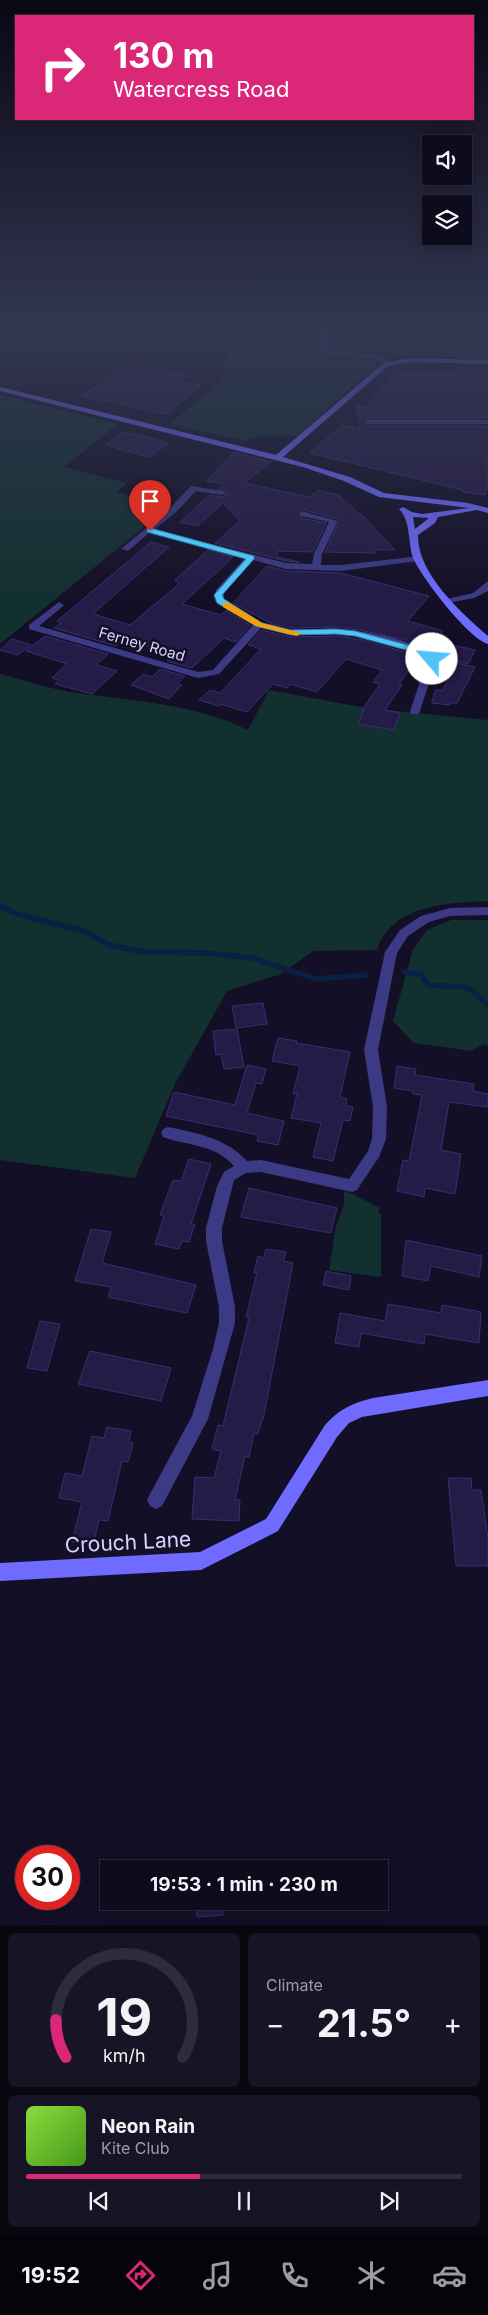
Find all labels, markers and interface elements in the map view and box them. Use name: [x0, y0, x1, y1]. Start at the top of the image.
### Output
text: 130 m: [113, 34, 215, 76]
icon: right: [30, 35, 95, 100]
text: Watercress Road: [113, 76, 289, 102]
map controls: [422, 135, 472, 245]
button: sound: [422, 135, 472, 185]
button: layers: [422, 195, 472, 245]
pin: [129, 480, 171, 531]
icon: arrive: [136, 487, 164, 515]
street label: Ferney Road: [97, 623, 187, 665]
position arrow: [405, 632, 457, 684]
street label: Crouch Lane: [64, 1526, 192, 1558]
speed limit sign: 30: [15, 1845, 80, 1910]
text: 19:53 · 1 min · 230 m: [150, 1873, 338, 1896]
text: Climate: [266, 1975, 323, 1995]
text: 19: [96, 1986, 152, 2049]
text: 21.5°: [317, 2000, 411, 2046]
text: −: [266, 2007, 285, 2041]
text: +: [443, 2007, 462, 2041]
text: km/h: [103, 2045, 145, 2066]
text: Neon Rain: [101, 2115, 195, 2138]
text: Kite Club: [101, 2138, 170, 2158]
icon: previous: [85, 2187, 113, 2215]
icon: pause: [230, 2187, 258, 2215]
icon: next: [375, 2187, 403, 2215]
icon: directions: [123, 2258, 158, 2293]
icon: music: [200, 2258, 235, 2293]
icon: phone: [277, 2258, 312, 2293]
icon: climate: [354, 2258, 389, 2293]
icon: car: [432, 2258, 467, 2293]
text: 19:52: [21, 2262, 80, 2288]

